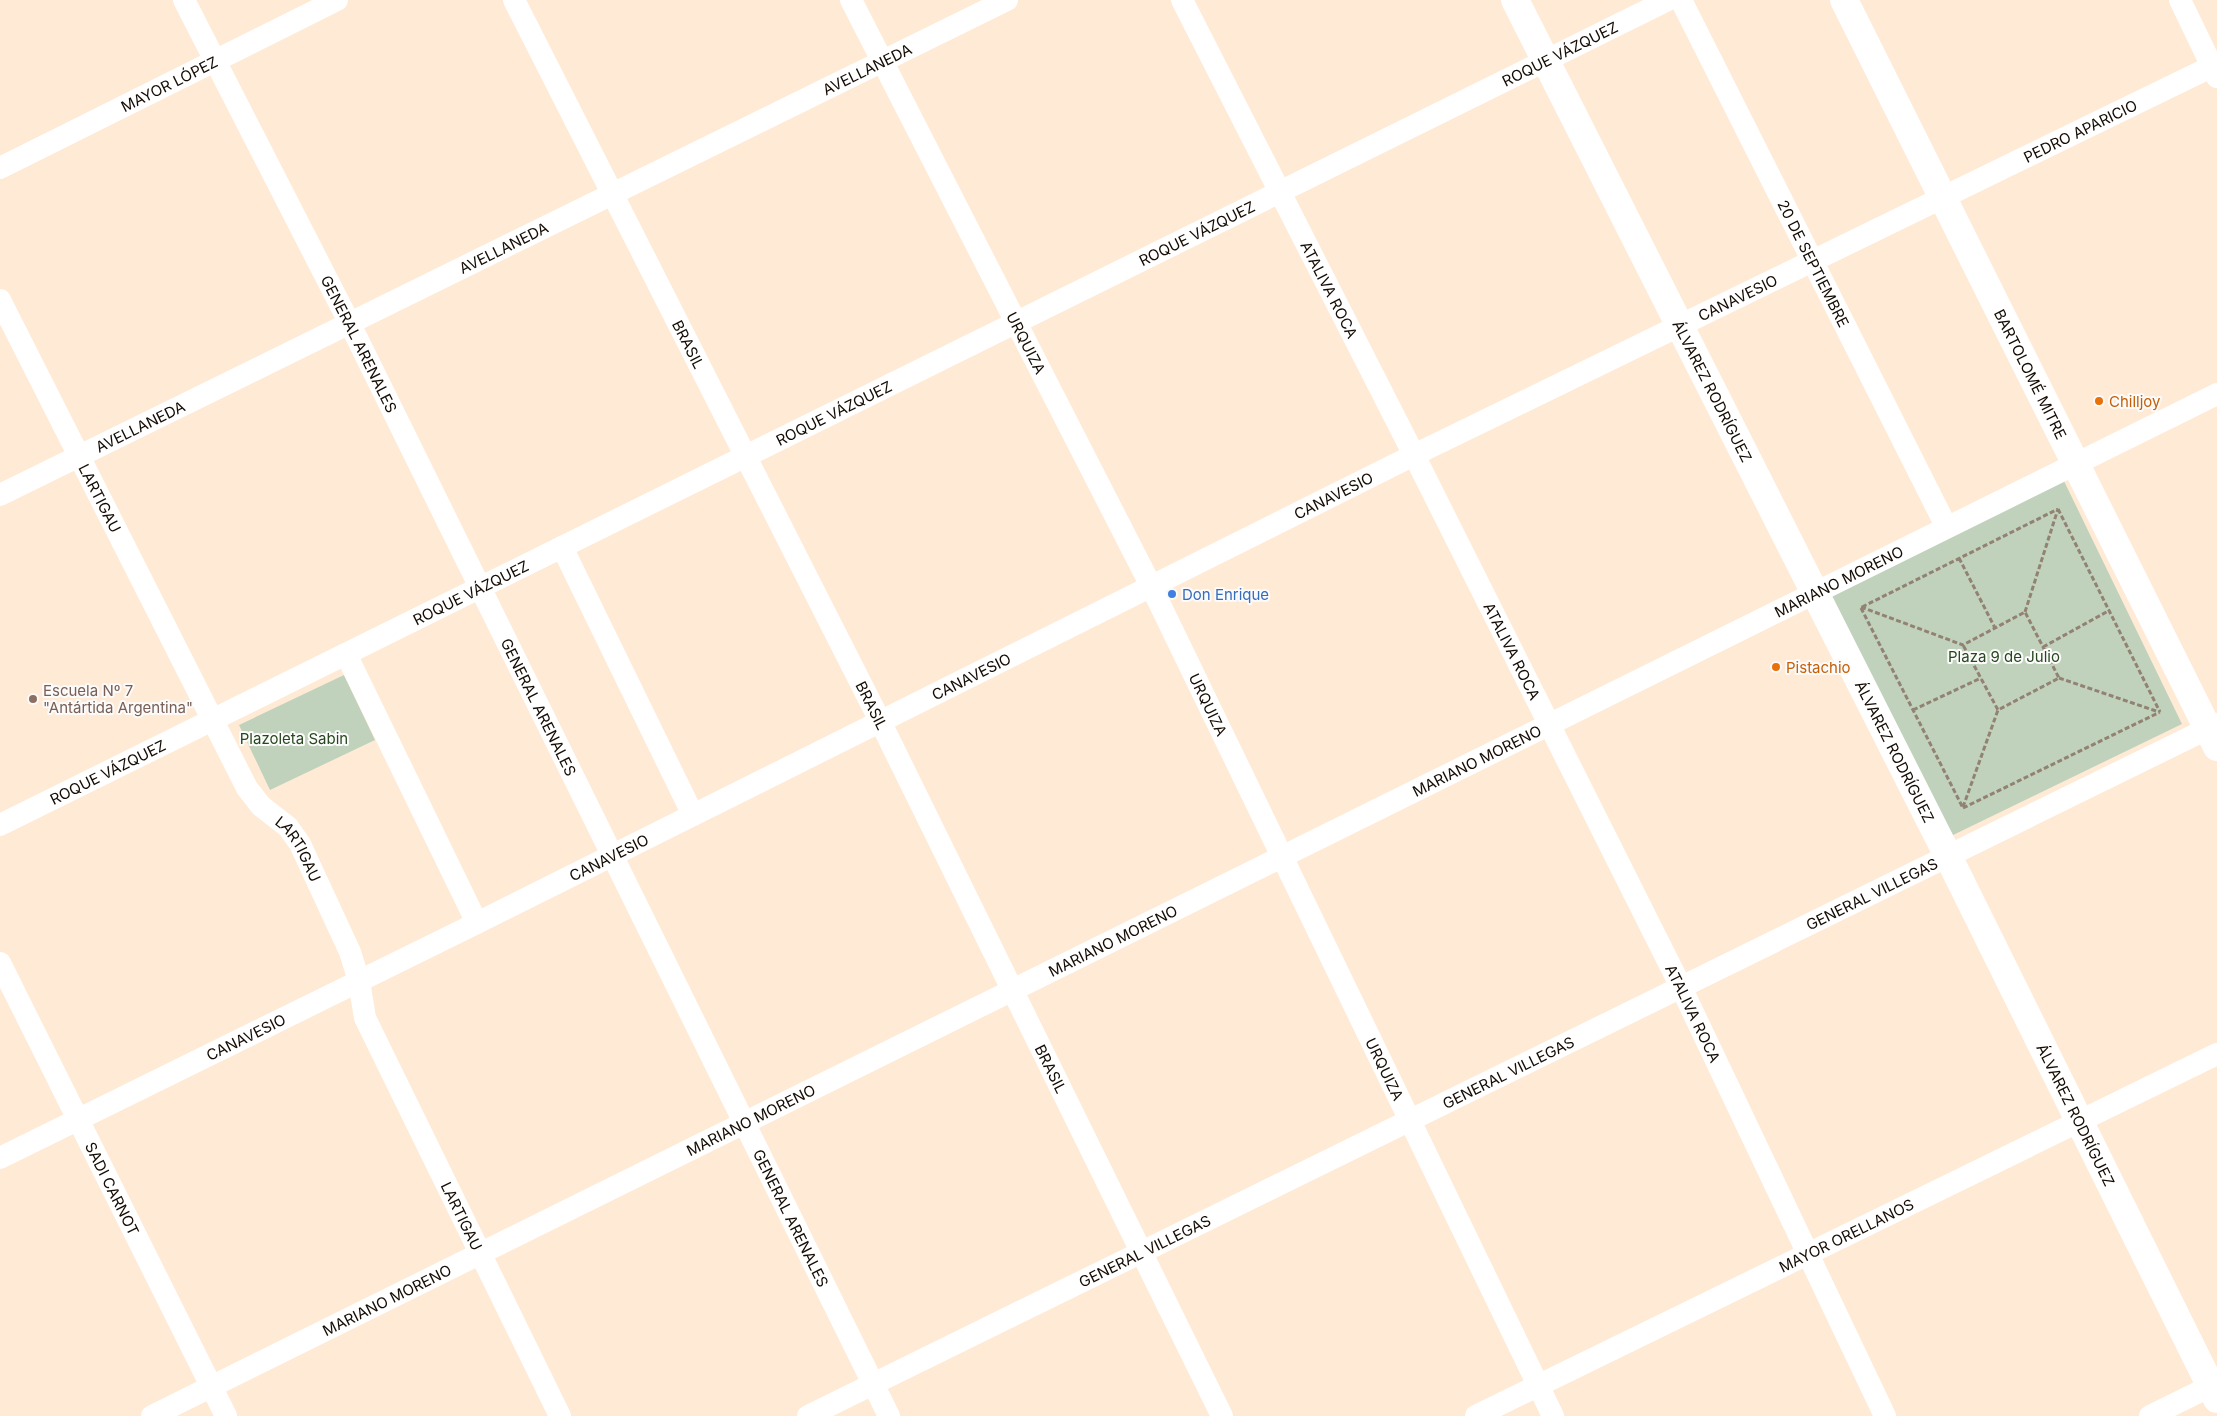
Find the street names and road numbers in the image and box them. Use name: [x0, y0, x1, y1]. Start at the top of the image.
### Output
street label: ROQUE VÁZQUEZ: [1499, 17, 1621, 90]
street label: AVELLANEDA: [819, 39, 915, 99]
street label: MAYOR LÓPEZ: [118, 52, 221, 116]
street label: PEDRO APARICIO: [2020, 95, 2140, 166]
street label: ROQUE VÁZQUEZ: [1136, 197, 1258, 270]
street label: 20 DE SEPTIEMBRE: [1774, 197, 1854, 330]
street label: AVELLANEDA: [456, 218, 551, 277]
street label: ATALIVA ROCA: [1297, 238, 1362, 341]
street label: CANAVESIO: [1695, 270, 1780, 325]
street label: GENERAL ARENALES: [317, 272, 402, 416]
street label: BARTOLOMÉ MITRE: [1990, 306, 2071, 442]
street label: URQUIZA: [1003, 308, 1050, 377]
street label: BRASIL: [668, 317, 709, 372]
street label: ÁLVAREZ RODRÍGUEZ: [1669, 317, 1756, 465]
street label: ROQUE VÁZQUEZ: [773, 376, 895, 449]
street label: AVELLANEDA: [92, 396, 188, 456]
street label: LARTIGAU: [75, 461, 126, 536]
street label: CANAVESIO: [1291, 468, 1376, 523]
street label: MARIANO MORENO: [1771, 541, 1906, 621]
street label: ROQUE VÁZQUEZ: [410, 556, 532, 629]
street label: ATALIVA ROCA: [1480, 599, 1545, 703]
street label: GENERAL ARENALES: [497, 635, 581, 779]
street label: CANAVESIO: [928, 648, 1014, 704]
street label: URQUIZA: [1185, 670, 1232, 739]
street label: ÁLVAREZ RODRÍGUEZ: [1851, 677, 1939, 825]
street label: BRASIL: [852, 678, 892, 733]
street label: MARIANO MORENO: [1409, 721, 1544, 800]
street label: ROQUE VÁZQUEZ: [47, 735, 169, 808]
street label: LARTIGAU: [272, 811, 326, 885]
street label: CANAVESIO: [566, 829, 652, 885]
street label: GENERAL VILLEGAS: [1803, 853, 1941, 934]
street label: MARIANO MORENO: [1045, 901, 1180, 980]
street label: ATALIVA ROCA: [1662, 961, 1725, 1065]
street label: CANAVESIO: [203, 1009, 289, 1064]
street label: GENERAL VILLEGAS: [1439, 1032, 1577, 1113]
street label: URQUIZA: [1362, 1035, 1408, 1103]
street label: ÁLVAREZ RODRÍGUEZ: [2033, 1040, 2119, 1189]
street label: BRASIL: [1031, 1041, 1071, 1096]
street label: MARIANO MORENO: [683, 1080, 818, 1160]
street label: SADI CARNOT: [81, 1139, 144, 1238]
street label: GENERAL ARENALES: [749, 1146, 833, 1290]
street label: LARTIGAU: [437, 1178, 487, 1253]
street label: MAYOR ORELLANOS: [1776, 1194, 1917, 1276]
street label: GENERAL VILLEGAS: [1076, 1210, 1214, 1291]
street label: MARIANO MORENO: [319, 1260, 454, 1340]

